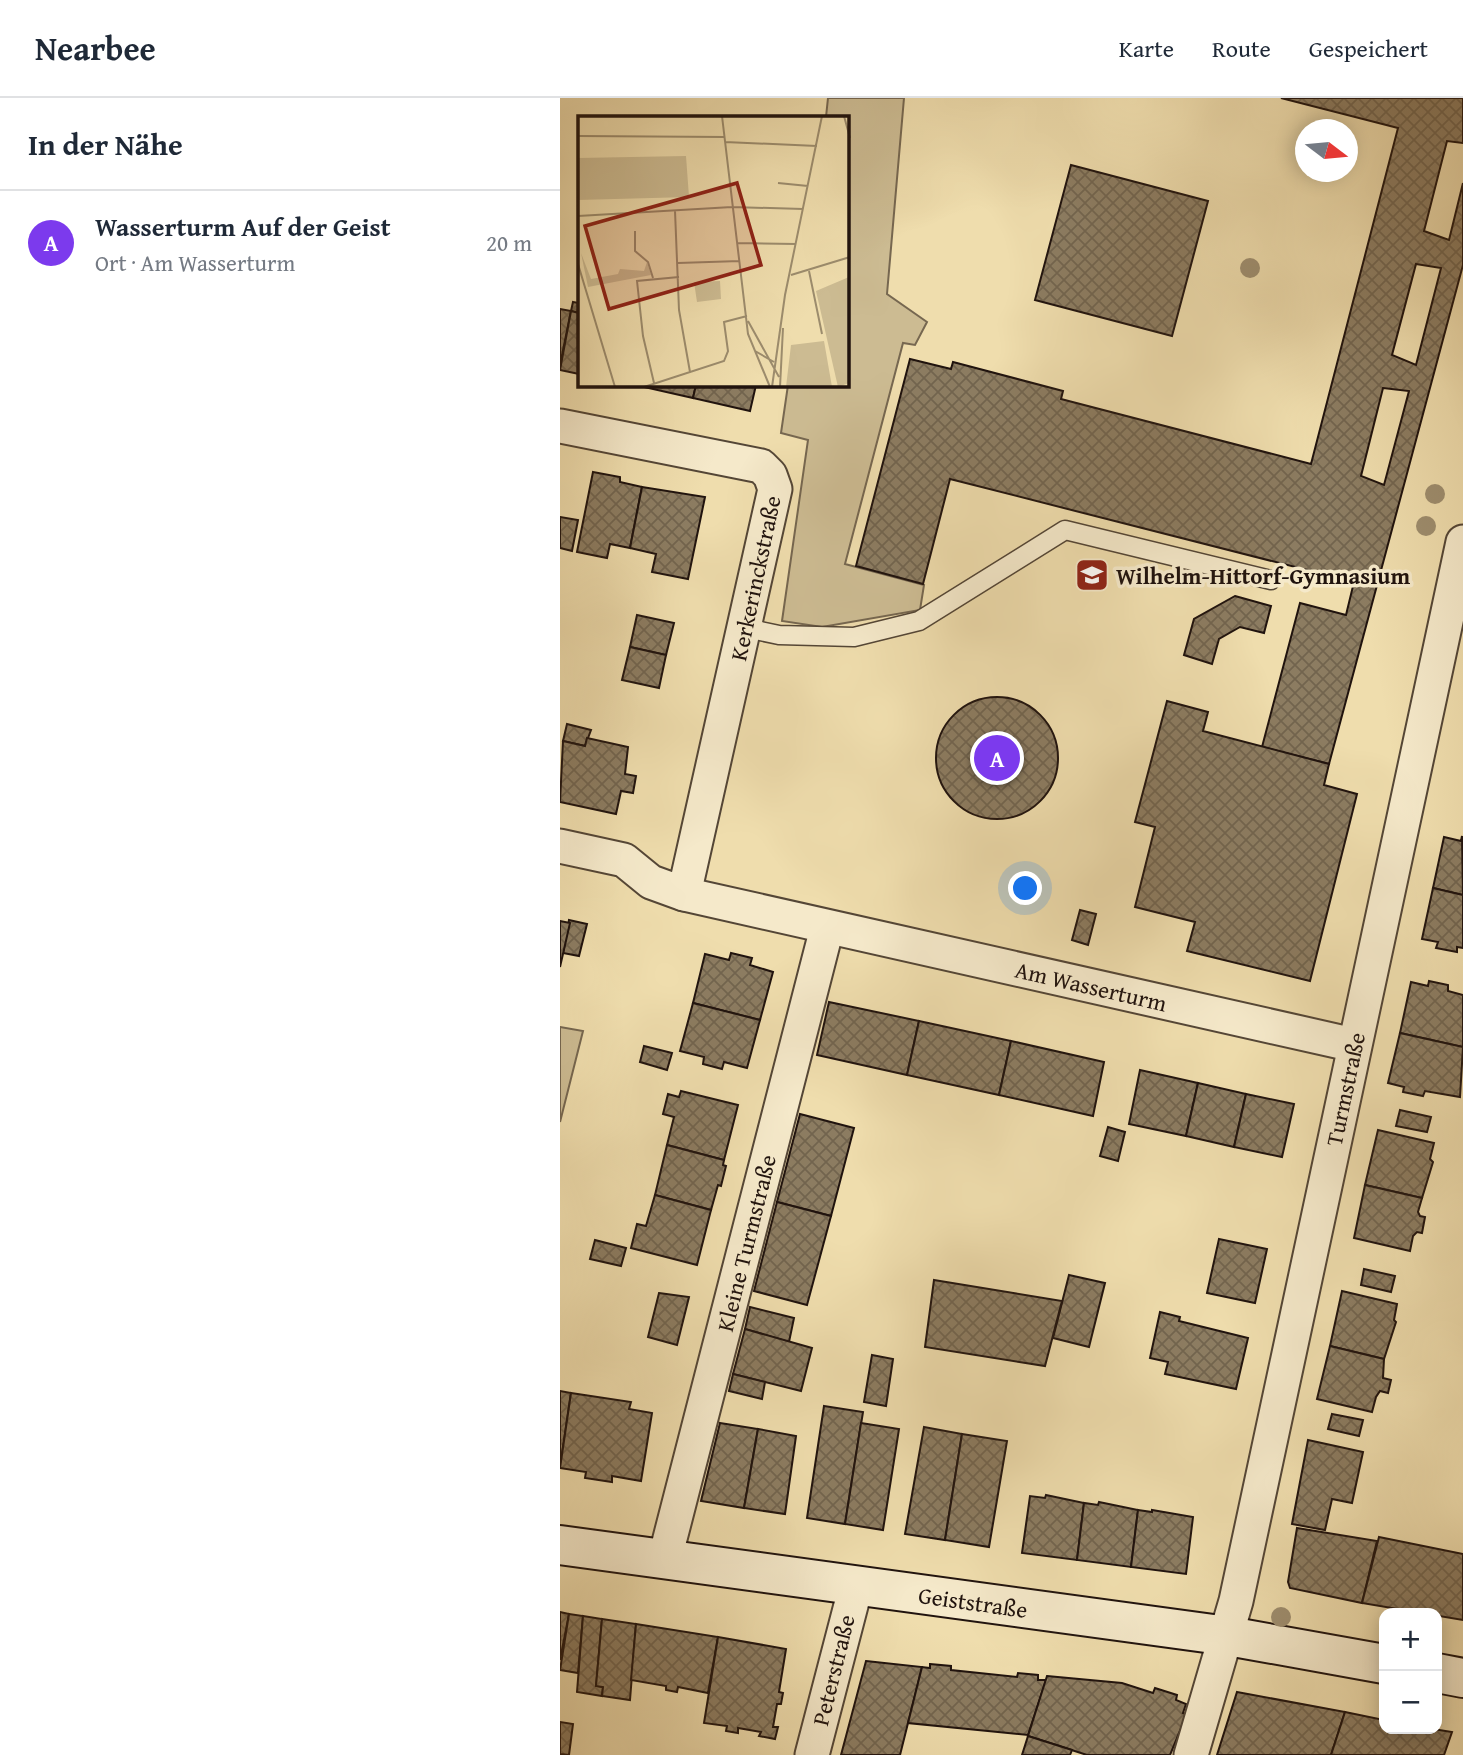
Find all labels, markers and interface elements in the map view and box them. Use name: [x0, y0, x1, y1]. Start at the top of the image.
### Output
text: Nearbee: [35, 24, 156, 72]
text: Karte: [1119, 31, 1174, 66]
text: Route: [1212, 31, 1271, 66]
text: Gespeichert: [1309, 31, 1428, 66]
inset map: [578, 116, 849, 387]
north arrow: [1295, 119, 1358, 182]
text: In der Nähe: [28, 122, 183, 166]
text: Wasserturm Auf der Geist: [95, 207, 391, 246]
text: A: [44, 226, 58, 259]
text: 20 m: [486, 226, 532, 259]
text: Ort · Am Wasserturm: [95, 246, 295, 279]
street label: Kerkerinckstraße: [721, 492, 789, 664]
school or university icon: Wilhelm-Hittorf-Gymnasium: [1073, 556, 1111, 594]
place label: Wilhelm-Hittorf-Gymnasium: [1116, 559, 1411, 592]
pin: A: [974, 732, 1020, 784]
your location: [1008, 871, 1042, 905]
street label: Am Wasserturm: [1012, 953, 1170, 1020]
street label: Turmstraße: [1317, 1029, 1373, 1149]
street label: Kleine Turmstraße: [708, 1151, 784, 1335]
street label: Geiststraße: [916, 1578, 1030, 1626]
map controls: [1379, 1608, 1442, 1734]
button: +: [1379, 1608, 1442, 1671]
street label: Peterstraße: [803, 1611, 863, 1729]
button: −: [1379, 1671, 1442, 1734]

